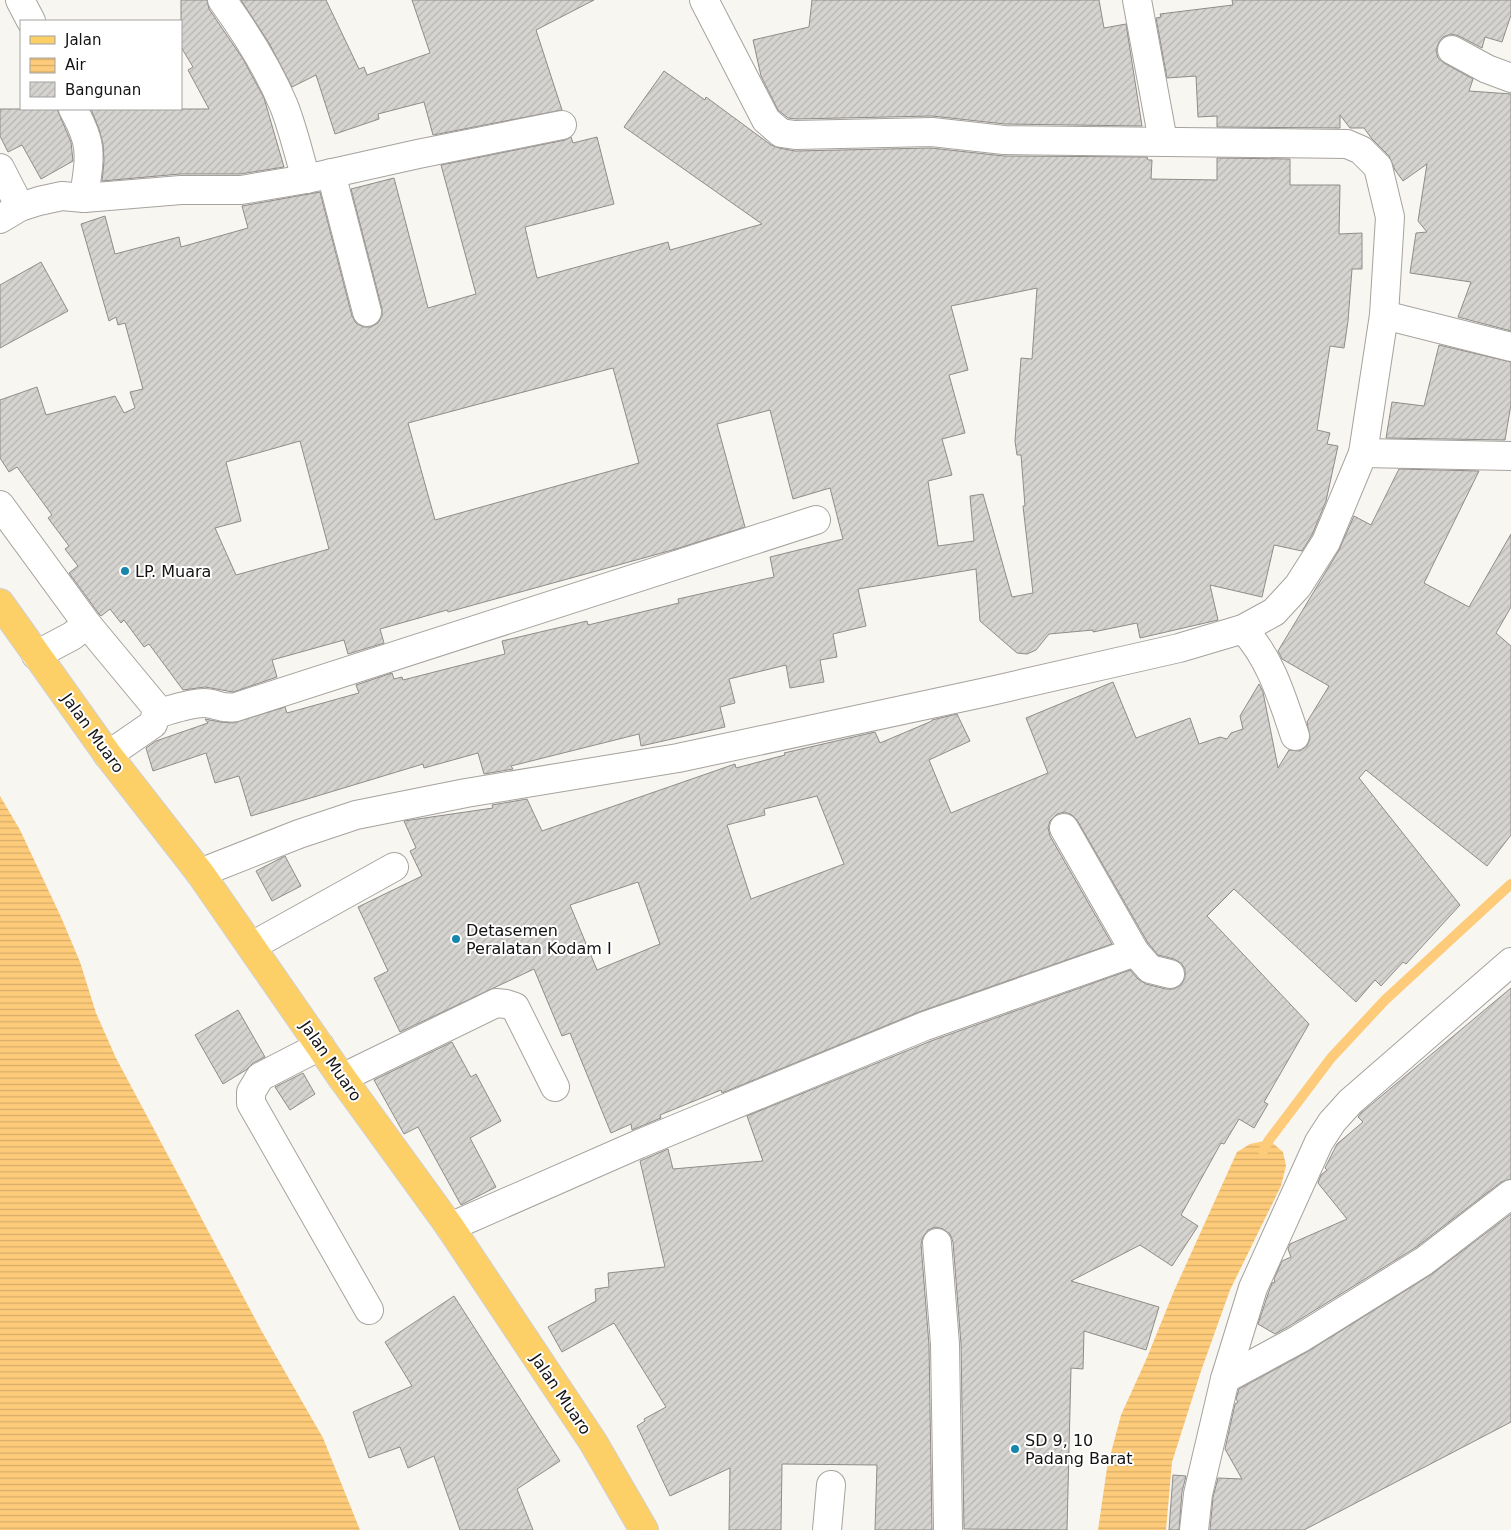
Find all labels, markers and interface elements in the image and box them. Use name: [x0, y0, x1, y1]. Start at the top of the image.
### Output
legend: [20, 20, 182, 110]
text: Jalan: [64, 31, 101, 49]
text: Air: [65, 56, 86, 74]
text: Bangunan: [65, 81, 141, 99]
place label: LP. Muara: [135, 562, 211, 581]
marker: LP. Muara: [119, 565, 131, 577]
street label: Jalan Muaro: [57, 689, 128, 777]
place label: Detasemen Peralatan Kodam I: [466, 921, 612, 958]
marker: Detasemen Peralatan Kodam I: [450, 933, 462, 945]
street label: Jalan Muaro: [296, 1016, 366, 1105]
street label: Jalan Muaro: [526, 1349, 595, 1438]
place label: SD 9, 10 Padang Barat: [1025, 1431, 1133, 1468]
marker: SD 9, 10 Padang Barat: [1009, 1443, 1021, 1455]

